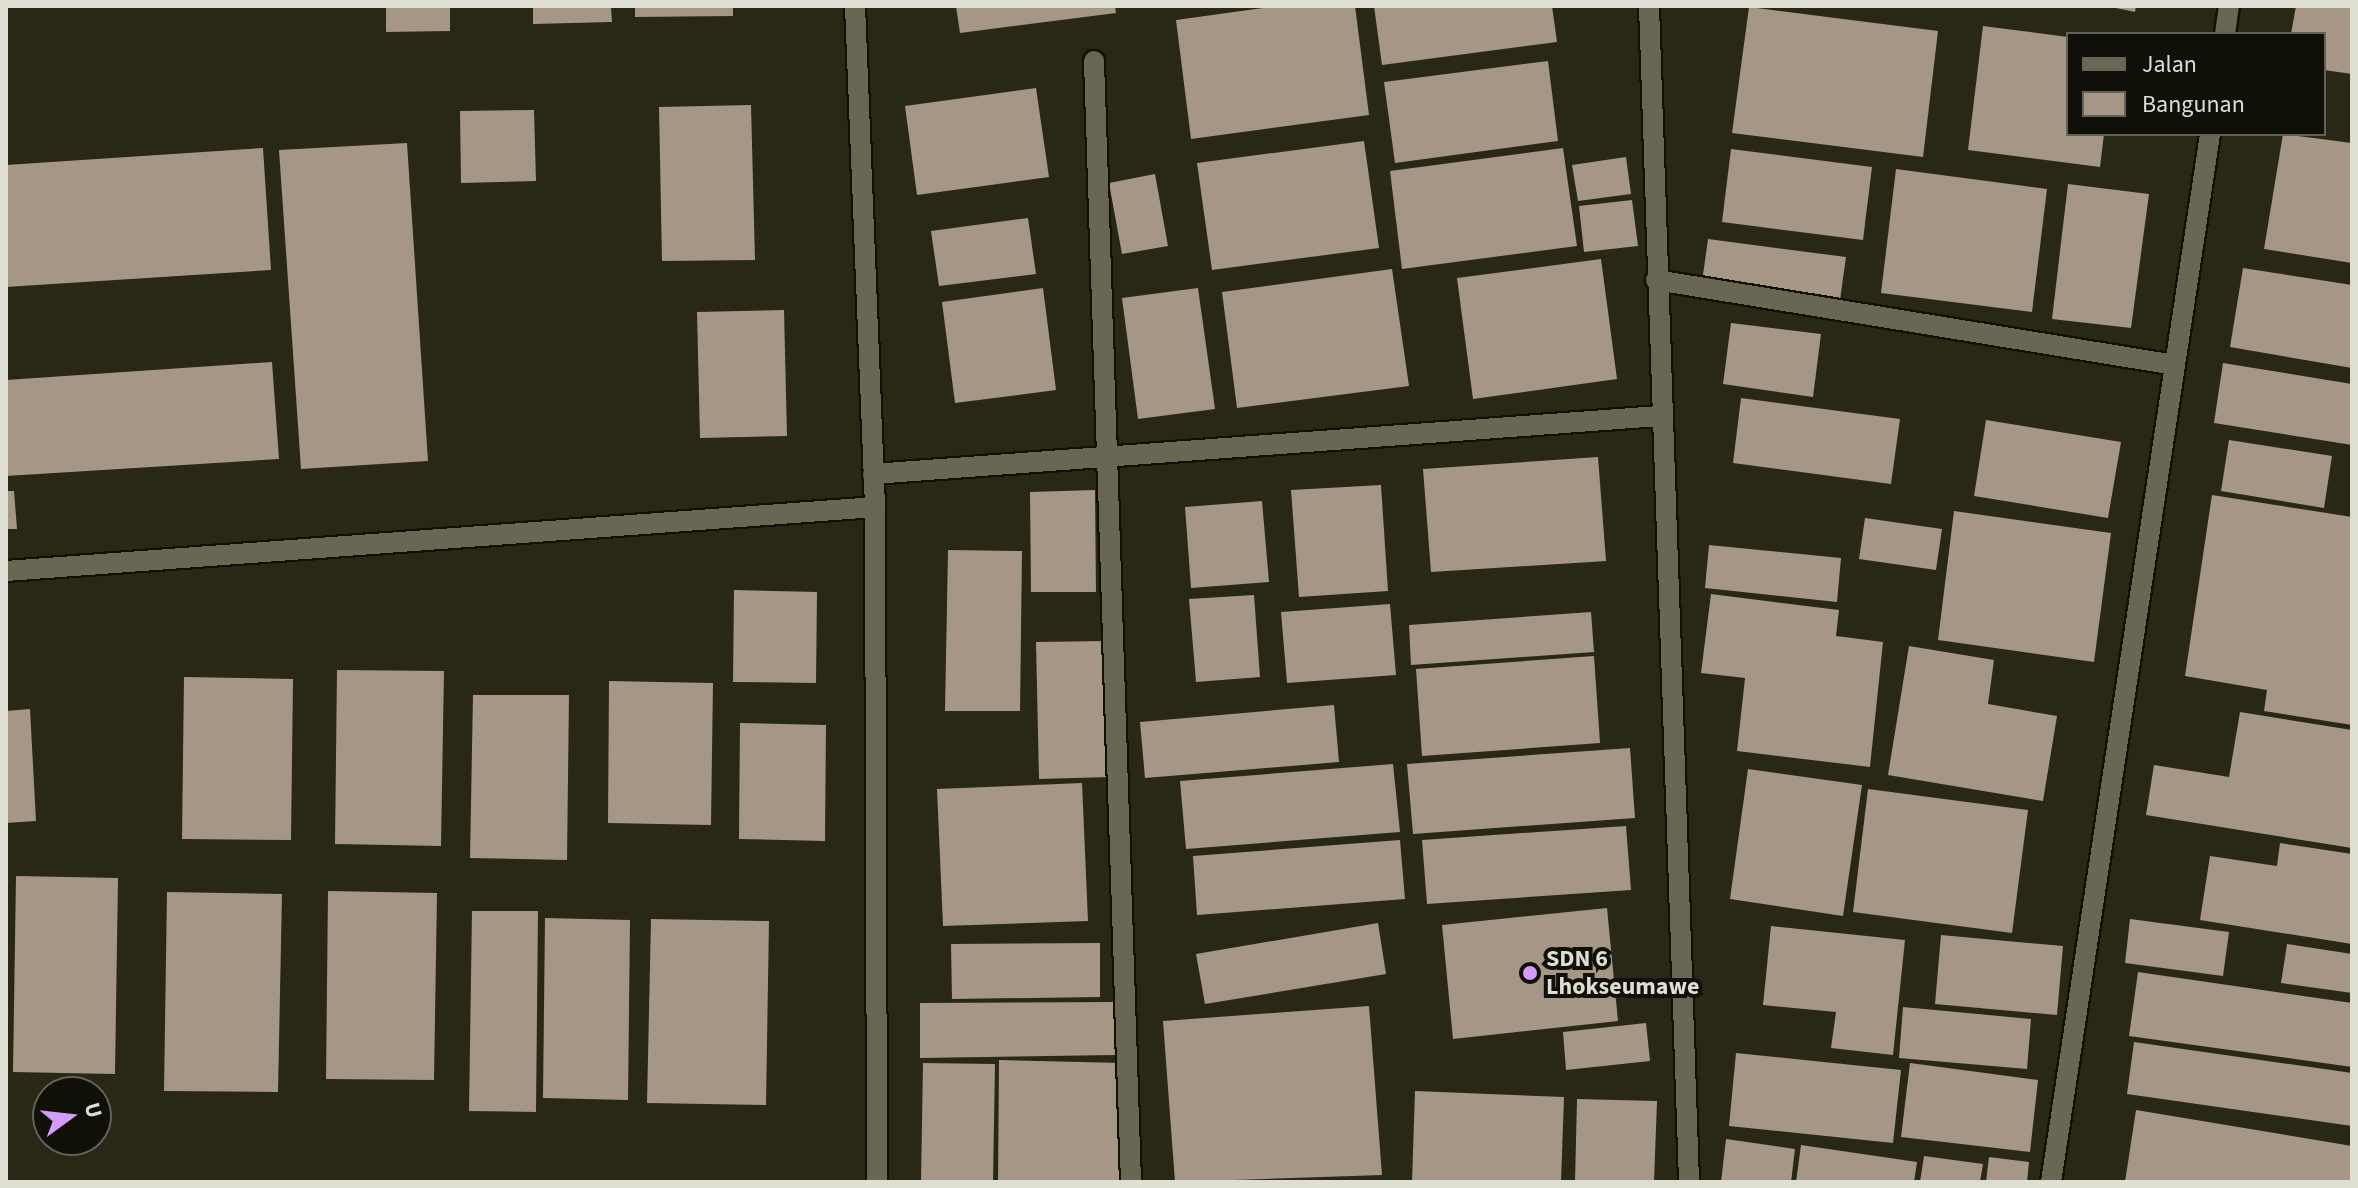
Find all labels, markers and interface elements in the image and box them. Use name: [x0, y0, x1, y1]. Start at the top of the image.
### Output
legend: [2066, 32, 2326, 136]
text: Jalan: [2142, 47, 2197, 82]
text: Bangunan: [2142, 87, 2245, 122]
place label: SDN 6 Lhokseumawe: [1546, 945, 1699, 1001]
marker: SDN 6 Lhokseumawe: [1521, 964, 1539, 982]
north arrow: [32, 1076, 112, 1156]
text: U: [76, 1099, 111, 1122]

